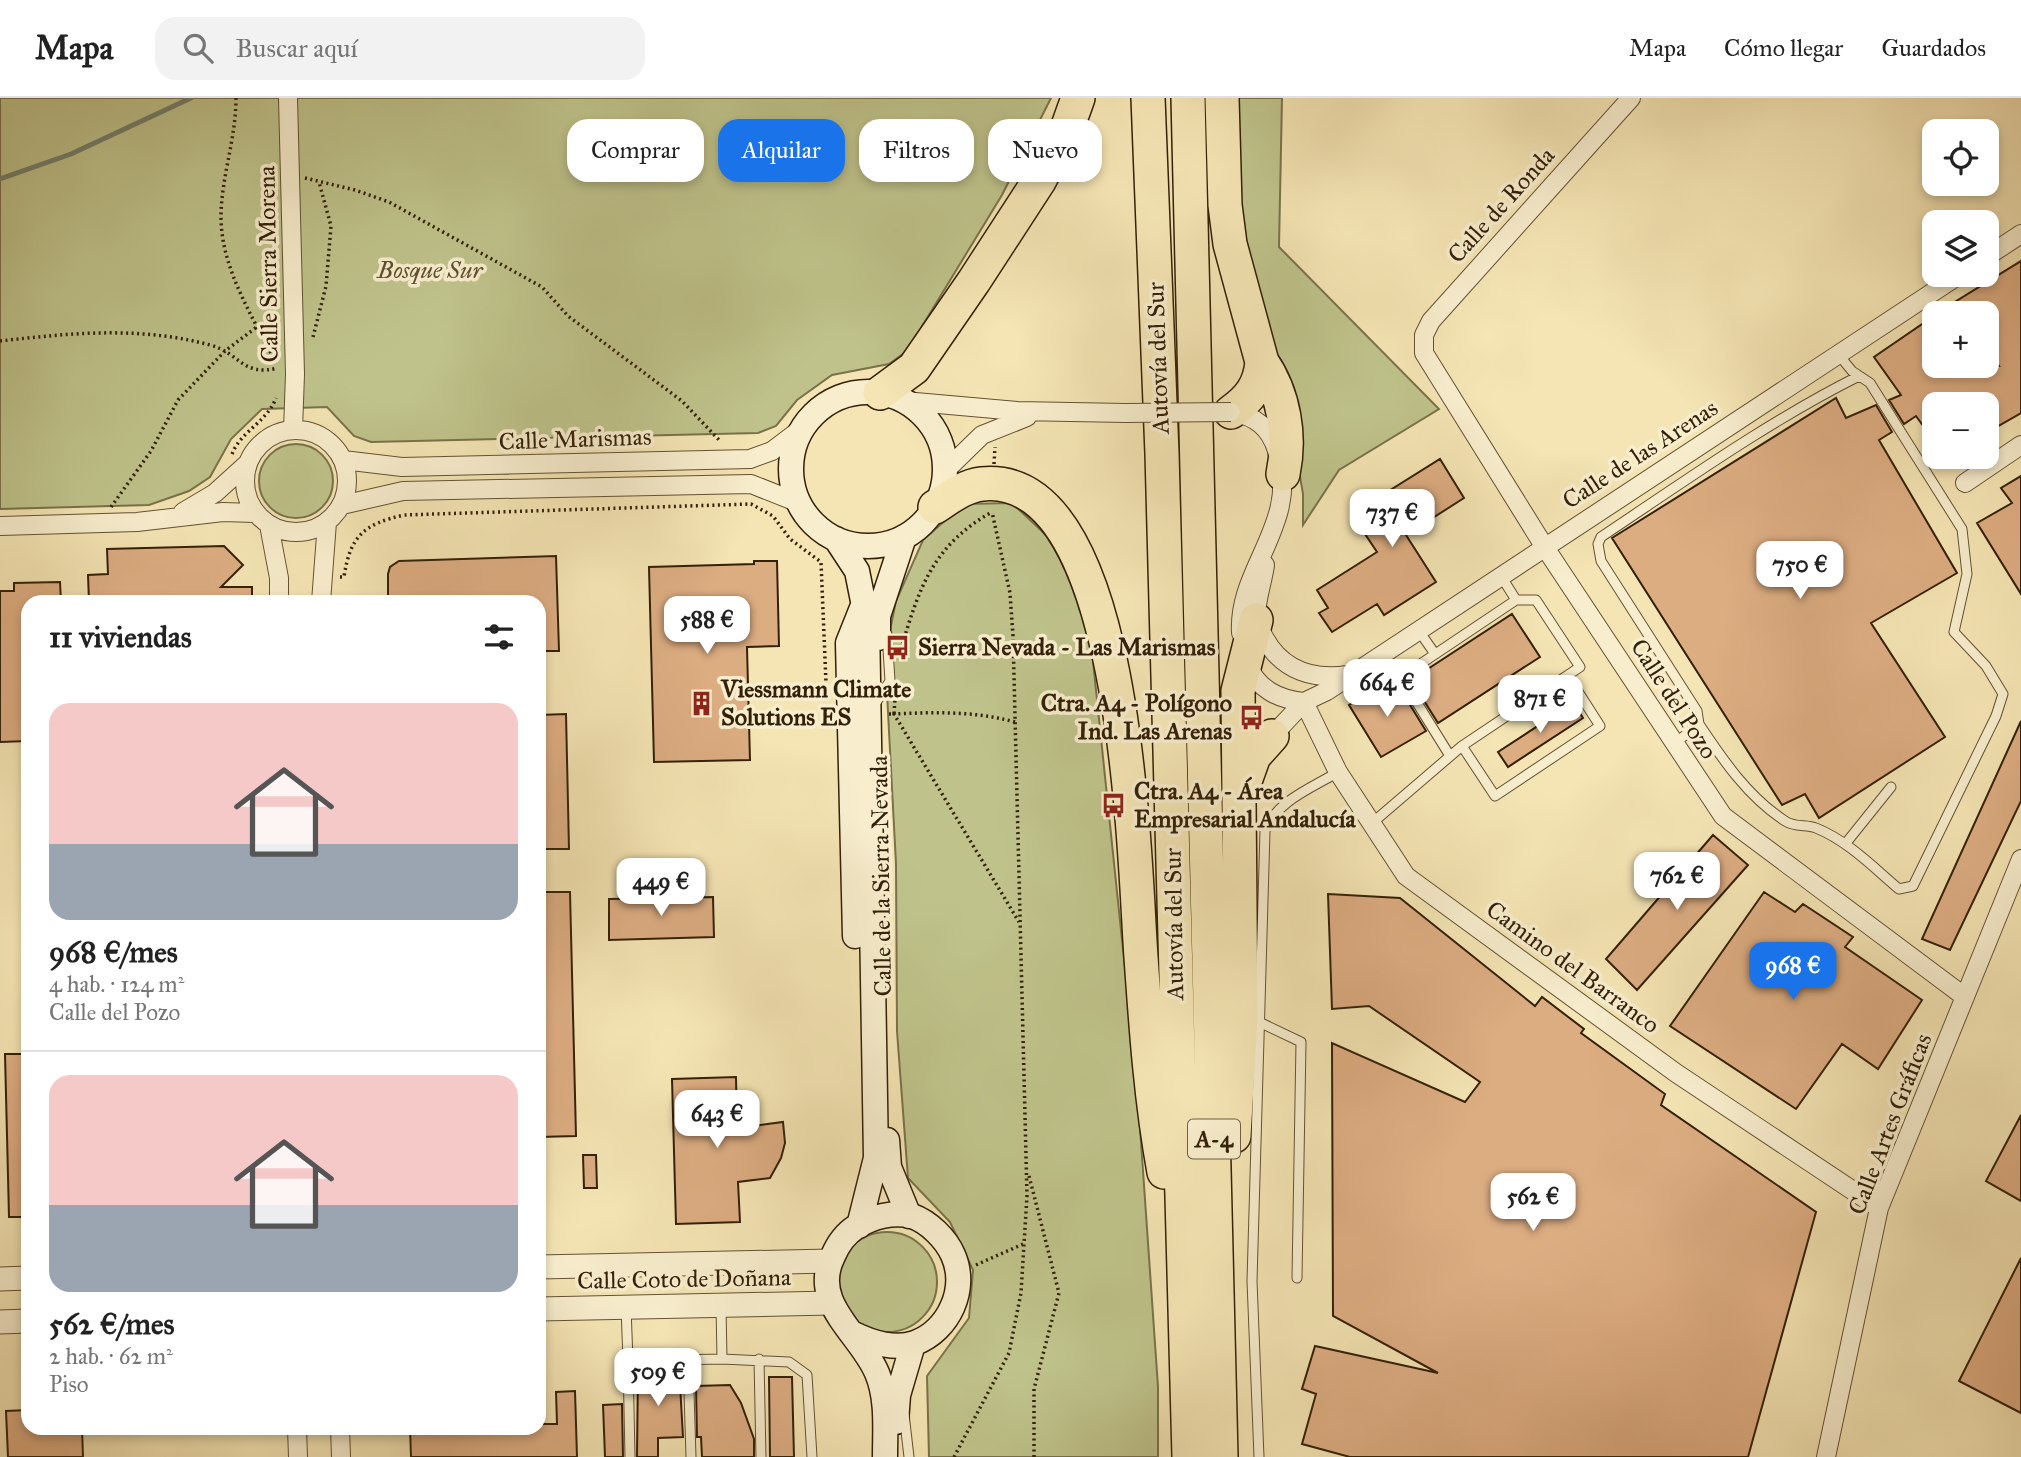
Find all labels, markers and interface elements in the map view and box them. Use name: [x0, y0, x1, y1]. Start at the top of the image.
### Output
search box: [155, 17, 645, 80]
text: Mapa: [35, 28, 113, 68]
icon: search: [179, 29, 217, 67]
text: Buscar aquí: [235, 32, 358, 64]
text: Mapa: [1629, 33, 1686, 63]
text: Cómo llegar: [1724, 33, 1843, 63]
text: Guardados: [1881, 33, 1986, 63]
chip: Comprar: [567, 119, 704, 182]
chip: Alquilar: [718, 119, 845, 182]
chip: Filtros: [859, 119, 974, 182]
chip: Nuevo: [988, 119, 1102, 182]
map controls: [1922, 119, 1999, 469]
button: locate: [1922, 119, 1999, 196]
street label: Calle de Ronda: [1441, 140, 1562, 269]
street label: Calle Sierra Morena: [251, 165, 285, 363]
button: layers: [1922, 210, 1999, 287]
park label: Bosque Sur: [376, 255, 485, 285]
street label: Autovía del Sur: [1140, 281, 1176, 436]
button: +: [1922, 301, 1999, 378]
button: −: [1922, 392, 1999, 469]
street label: Calle de las Arenas: [1557, 393, 1723, 515]
street label: Calle Marismas: [498, 421, 652, 457]
pin: 737 €: [1343, 490, 1441, 549]
text: 737 €: [1366, 498, 1418, 526]
pin: 750 €: [1751, 542, 1849, 601]
text: 750 €: [1772, 550, 1828, 578]
pin: 588 €: [658, 596, 756, 656]
text: 588 €: [680, 605, 734, 633]
icon: filters: [480, 618, 518, 656]
text: 11 viviendas: [49, 619, 192, 655]
place label: Sierra Nevada - Las Marismas: [918, 632, 1216, 662]
bus stop icon: Sierra Nevada - Las Marismas: [884, 633, 912, 661]
street label: Calle del Pozo: [1624, 633, 1724, 765]
pin: 664 €: [1338, 660, 1436, 719]
text: 664 €: [1359, 668, 1415, 696]
place label: Viessmann Climate Solutions ES: [720, 674, 911, 732]
pin: 871 €: [1491, 676, 1589, 735]
text: 871 €: [1514, 684, 1566, 712]
place label: Ctra. A4 - Polígono Ind. Las Arenas: [1041, 688, 1232, 746]
building icon: Viessmann Climate Solutions ES: [687, 689, 715, 717]
bus stop icon: Ctra. A4 - Polígono Ind. Las Arenas: [1238, 703, 1266, 731]
icon: home: [221, 749, 347, 875]
street label: Calle de la Sierra Nevada: [864, 754, 898, 997]
place label: Ctra. A4 - Área Empresarial Andalucía: [1134, 776, 1357, 834]
bus stop icon: Ctra. A4 - Área Empresarial Andalucía: [1100, 791, 1128, 819]
street label: Autovía del Sur: [1158, 848, 1190, 1001]
pin: 762 €: [1628, 852, 1726, 912]
pin: 449 €: [612, 858, 710, 918]
text: 762 €: [1650, 861, 1704, 889]
text: 449 €: [633, 867, 689, 895]
street label: Camino del Barranco: [1480, 894, 1666, 1040]
text: 968 €/mes: [49, 934, 178, 970]
pin: 968 €: [1744, 942, 1842, 1002]
text: 968 €: [1765, 951, 1821, 979]
text: 4 hab. · 124 m²: [49, 970, 184, 998]
text: Calle del Pozo: [49, 998, 180, 1026]
street label: Calle Artes Gráficas: [1842, 1029, 1938, 1219]
pin: 643 €: [668, 1090, 766, 1150]
text: 643 €: [691, 1099, 743, 1127]
road number: A-4: [1188, 1120, 1240, 1158]
icon: home: [221, 1121, 347, 1247]
pin: 562 €: [1484, 1174, 1582, 1233]
text: 562 €: [1507, 1182, 1559, 1210]
street label: Calle Coto de Doñana: [577, 1262, 792, 1296]
text: 562 €/mes: [49, 1306, 174, 1342]
text: 2 hab. · 62 m²: [49, 1342, 173, 1370]
pin: 509 €: [609, 1348, 707, 1408]
text: 509 €: [630, 1357, 686, 1385]
text: Piso: [49, 1370, 89, 1398]

